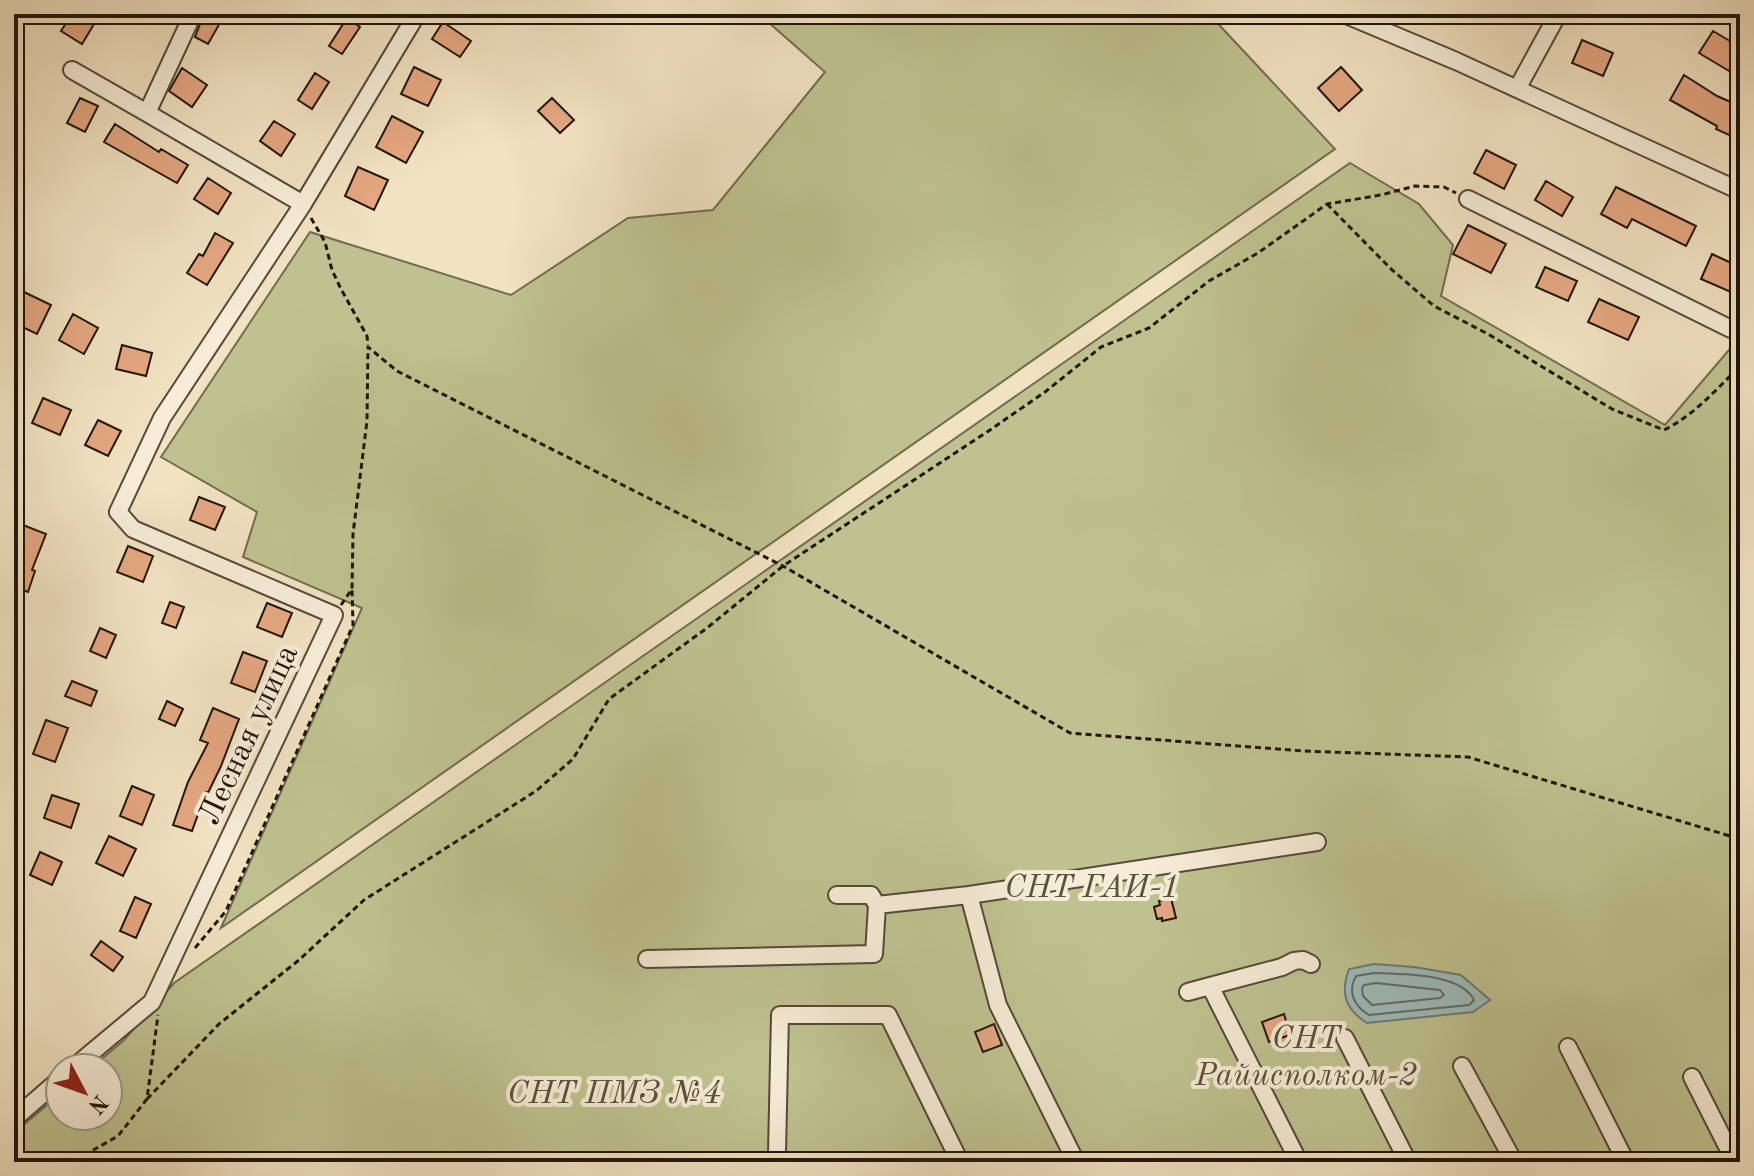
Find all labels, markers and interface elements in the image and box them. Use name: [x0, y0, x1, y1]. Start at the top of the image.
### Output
street label: Лесная улица: [194, 640, 305, 830]
park label: СНТ ГАИ-1: [1004, 873, 1180, 905]
park label: СНТ Райисполком-2: [1194, 1024, 1417, 1093]
north arrow: [44, 1052, 124, 1132]
park label: СНТ ПМЗ №4: [507, 1078, 721, 1111]
text: N: [84, 1090, 111, 1118]

